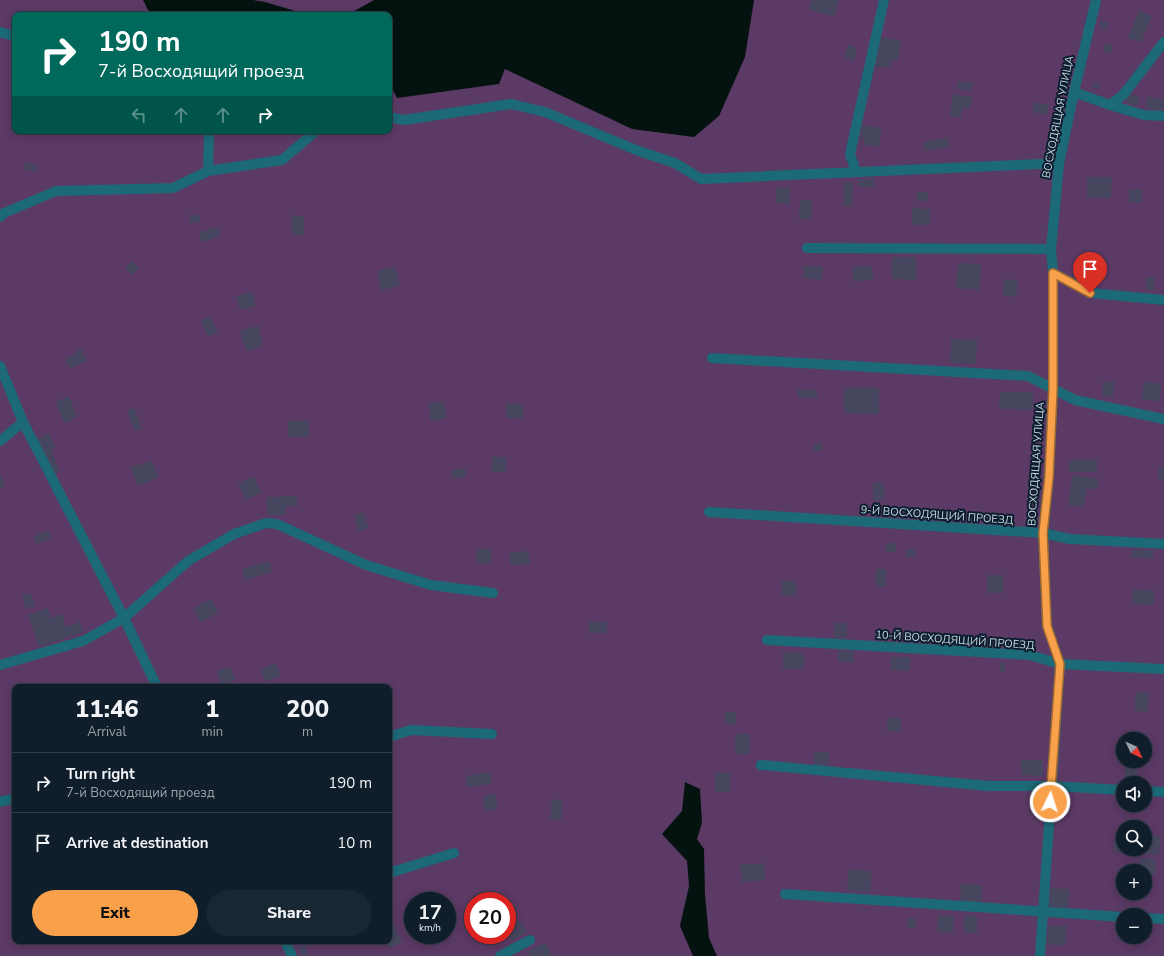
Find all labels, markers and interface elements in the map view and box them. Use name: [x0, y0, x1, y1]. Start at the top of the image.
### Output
text: 190 m: [98, 23, 181, 61]
icon: right: [32, 28, 84, 80]
street label: ВОСХОДЯЩАЯ УЛИЦА: [1039, 55, 1077, 179]
text: 7-й Восходящий проезд: [98, 59, 304, 83]
icon: left: [128, 104, 150, 126]
icon: ahead: [170, 104, 192, 126]
icon: ahead: [212, 104, 234, 126]
icon: right: [254, 104, 276, 126]
pin: [1073, 252, 1107, 293]
icon: arrive: [1079, 258, 1101, 280]
street label: ВОСХОДЯЩАЯ УЛИЦА: [1024, 401, 1048, 527]
street label: 9-Й ВОСХОДЯЩИЙ ПРОЕЗД: [860, 502, 1014, 528]
street label: 10-Й ВОСХОДЯЩИЙ ПРОЕЗД: [875, 627, 1036, 653]
text: 11:46: [75, 693, 139, 725]
text: 1: [205, 693, 220, 725]
text: 200: [286, 693, 329, 725]
text: Arrival: [87, 723, 126, 741]
text: min: [202, 723, 223, 741]
text: m: [302, 723, 313, 741]
north arrow: [1116, 732, 1152, 768]
map controls: [1116, 732, 1152, 944]
text: Turn right: [66, 764, 135, 784]
icon: right: [32, 772, 54, 794]
text: 190 m: [328, 773, 372, 793]
button: sound: [1116, 776, 1152, 812]
position arrow: [1029, 781, 1071, 823]
text: 7-й Восходящий проезд: [66, 784, 215, 802]
button: search: [1116, 820, 1152, 856]
icon: arrive: [32, 832, 54, 854]
text: Arrive at destination: [66, 833, 209, 853]
text: 10 m: [337, 833, 372, 853]
button: +: [1116, 864, 1152, 900]
button: Exit: [32, 890, 198, 936]
button: Share: [206, 890, 372, 936]
speed limit sign: 20: [464, 892, 516, 944]
text: 17: [418, 899, 442, 926]
button: −: [1116, 908, 1152, 944]
text: km/h: [419, 921, 441, 935]

